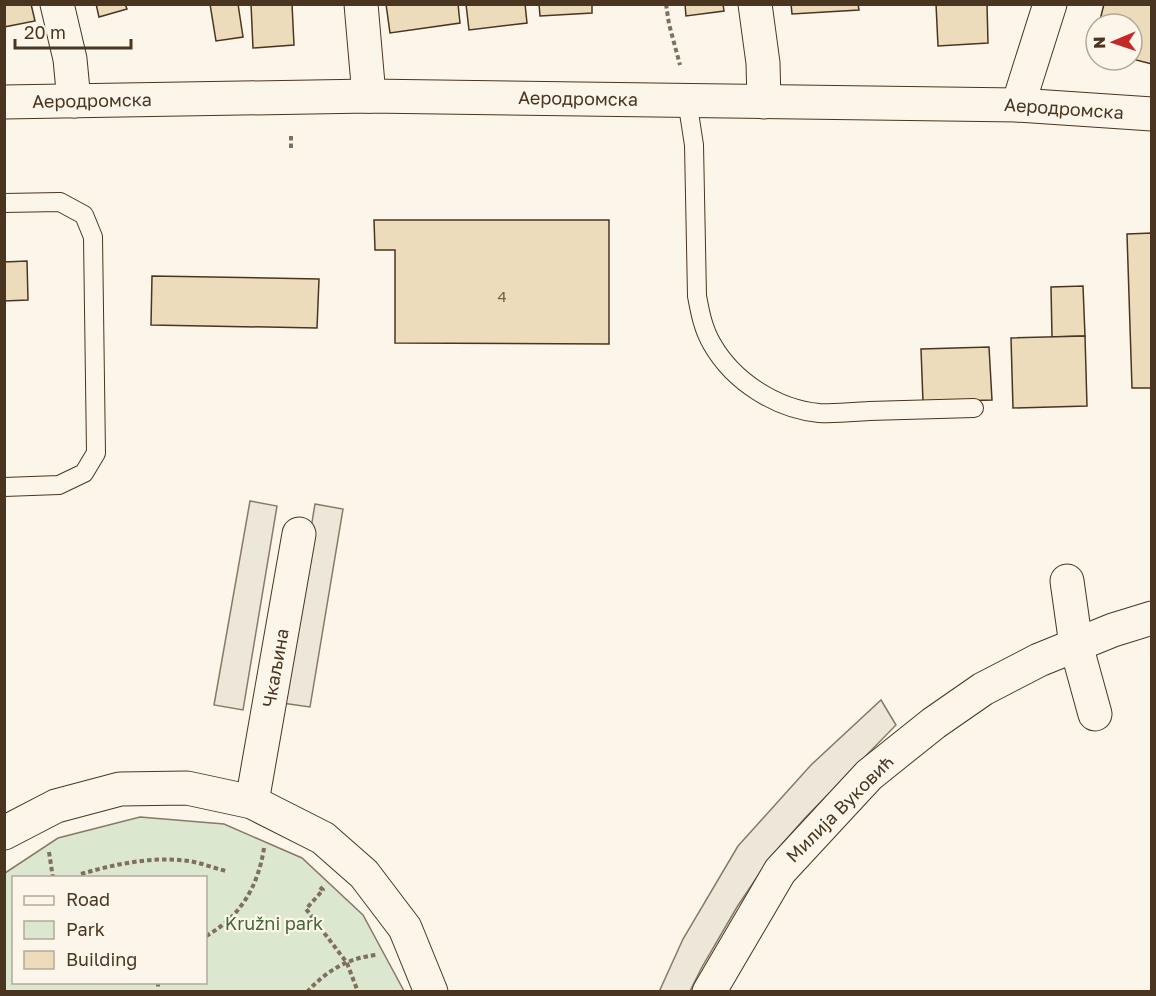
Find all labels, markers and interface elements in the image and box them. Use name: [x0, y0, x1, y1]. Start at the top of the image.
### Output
scale bar: [15, 12, 130, 50]
north arrow: [1084, 12, 1144, 72]
text: 20 m: [24, 21, 66, 43]
text: N: [1089, 36, 1109, 49]
street label: Аеродромска: [518, 86, 638, 110]
street label: Аеродромска: [32, 88, 152, 112]
street label: Аеродромска: [1004, 93, 1125, 123]
house number: 4: [497, 287, 507, 305]
street label: Чкаљина: [257, 627, 293, 709]
street label: Милија Вуковић: [781, 750, 897, 866]
legend: [12, 876, 207, 984]
text: Road: [66, 888, 110, 910]
park label: Kružni park: [225, 912, 323, 934]
text: Park: [66, 918, 105, 940]
text: Building: [66, 948, 137, 970]

